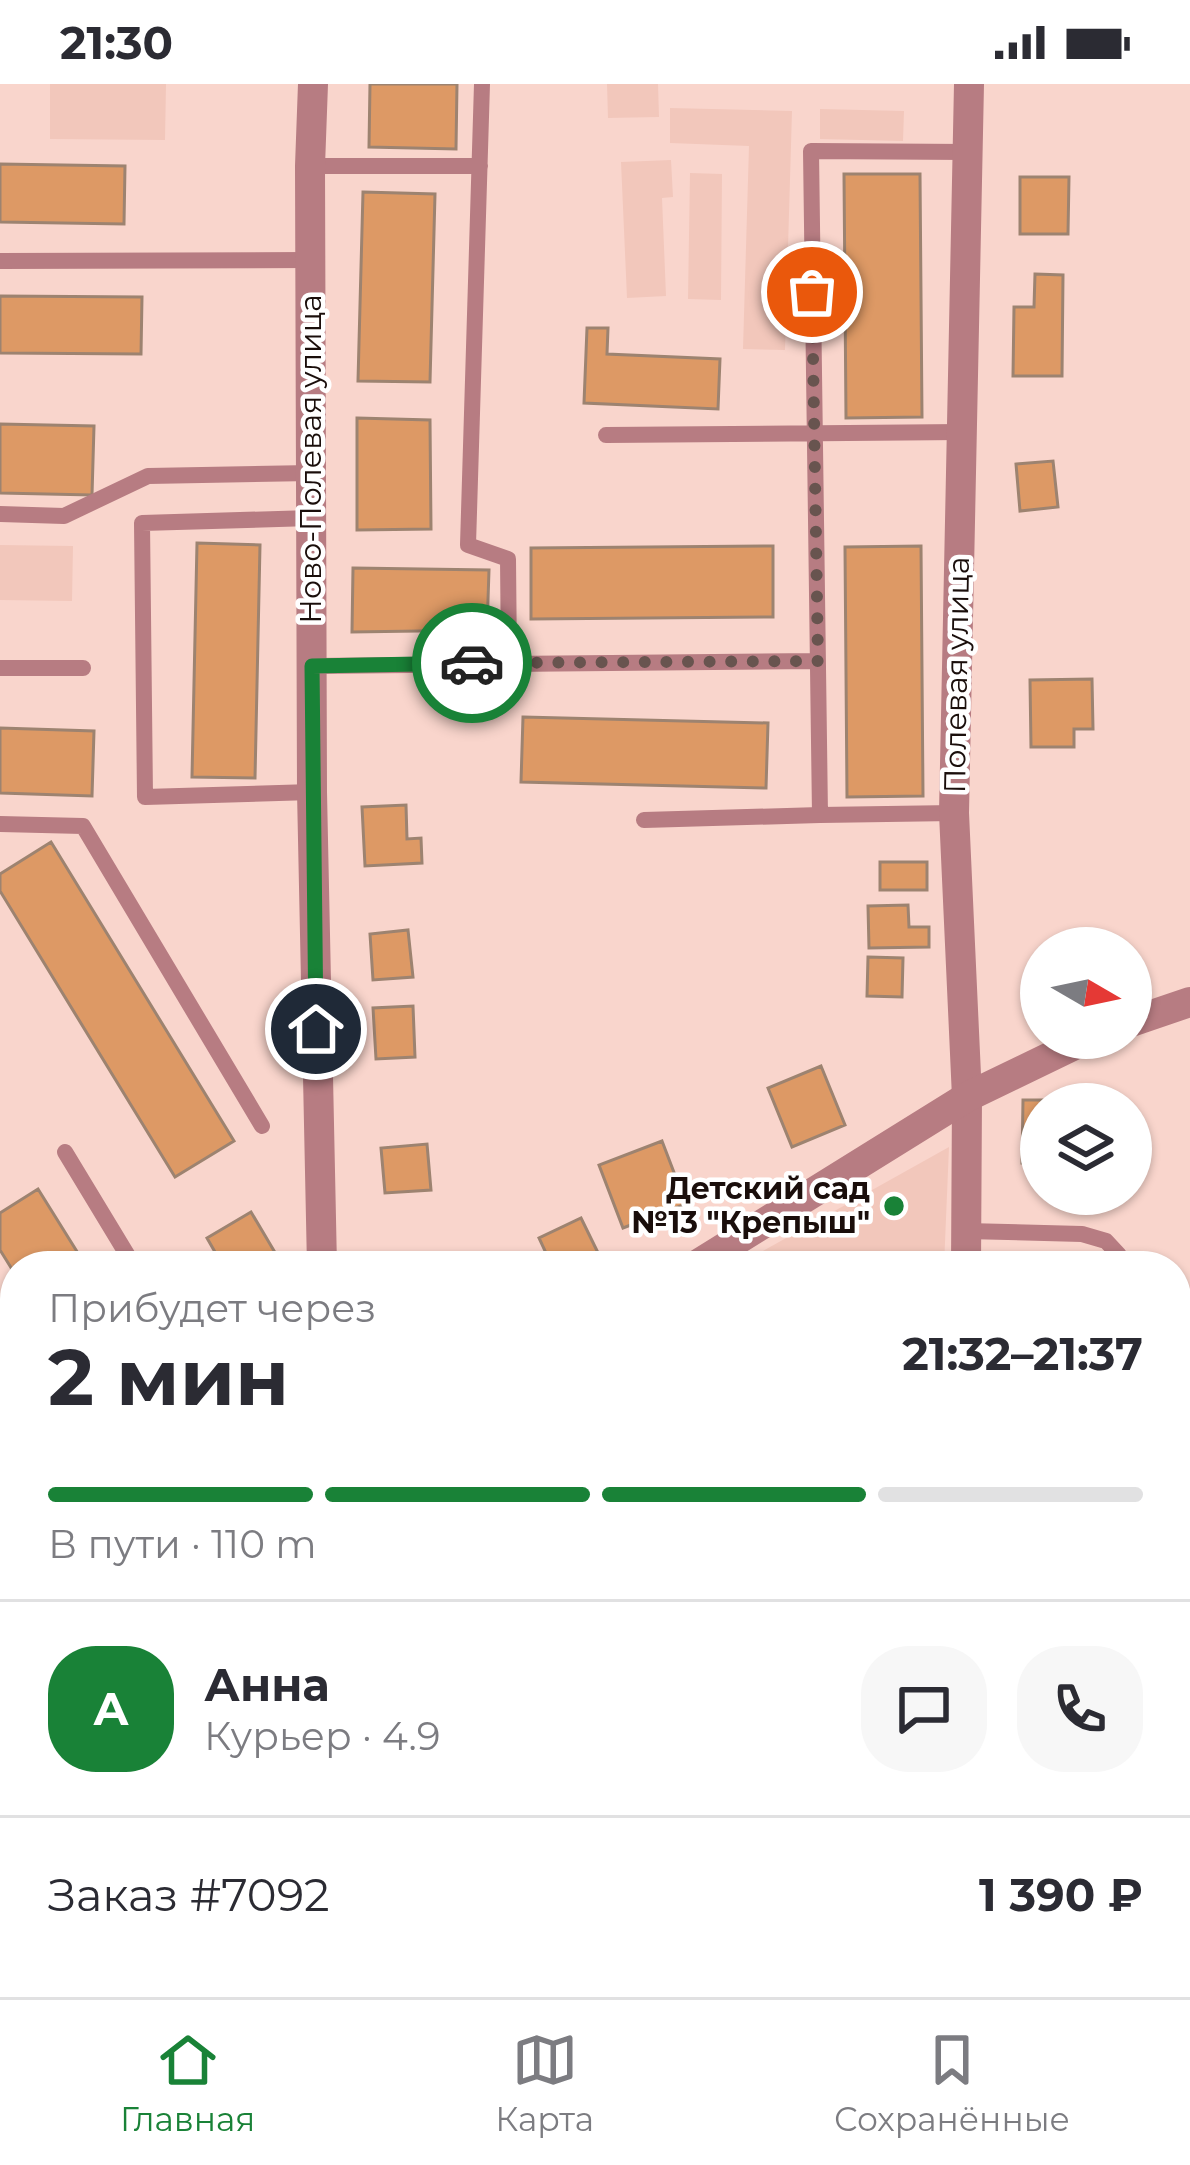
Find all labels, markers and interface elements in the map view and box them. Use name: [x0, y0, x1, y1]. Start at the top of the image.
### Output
text: 21:30: [60, 15, 173, 70]
pin: [761, 241, 863, 343]
icon: bag: [779, 259, 845, 325]
street label: Ново-Полевая улица: [292, 294, 329, 624]
street label: Полевая улица: [936, 556, 977, 794]
courier: [412, 603, 532, 723]
icon: car: [439, 630, 505, 696]
north arrow: [1020, 927, 1152, 1059]
map controls: [1020, 927, 1152, 1215]
pin: [265, 978, 367, 1080]
icon: home: [283, 996, 349, 1062]
button: layers: [1020, 1083, 1152, 1215]
place label: Детский сад №13 "Крепыш": [631, 1170, 870, 1241]
marker: Детский сад №13 "Крепыш": [881, 1193, 907, 1219]
text: Прибудет через: [48, 1284, 376, 1332]
text: 21:32–21:37: [902, 1326, 1143, 1381]
text: 2 мин: [48, 1329, 289, 1425]
text: В пути · 110 m: [48, 1520, 317, 1568]
button: chat: [861, 1646, 987, 1772]
button: phone: [1017, 1646, 1143, 1772]
text: Анна: [204, 1657, 330, 1712]
text: А: [93, 1681, 129, 1736]
text: Курьер · 4.9: [204, 1712, 441, 1760]
text: Заказ #7092: [48, 1867, 330, 1922]
text: 1 390 ₽: [979, 1867, 1143, 1922]
tab: Главная: [120, 2027, 255, 2139]
tab: Карта: [495, 2027, 594, 2139]
tab: Сохранённые: [834, 2027, 1070, 2139]

